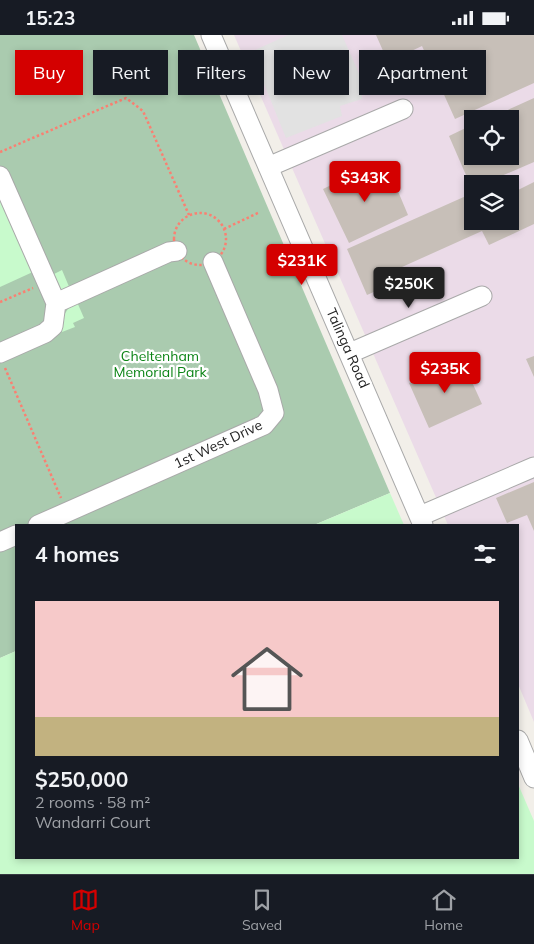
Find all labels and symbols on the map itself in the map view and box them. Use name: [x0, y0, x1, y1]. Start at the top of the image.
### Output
pin: $343K: [330, 161, 400, 203]
pin: $231K: [267, 243, 337, 286]
pin: $250K: [374, 267, 444, 309]
street label: Talinga Road: [322, 305, 374, 391]
park label: Cheltenham Memorial Park: [113, 347, 207, 381]
pin: $235K: [410, 351, 480, 394]
street label: 1st West Drive: [171, 416, 265, 472]

